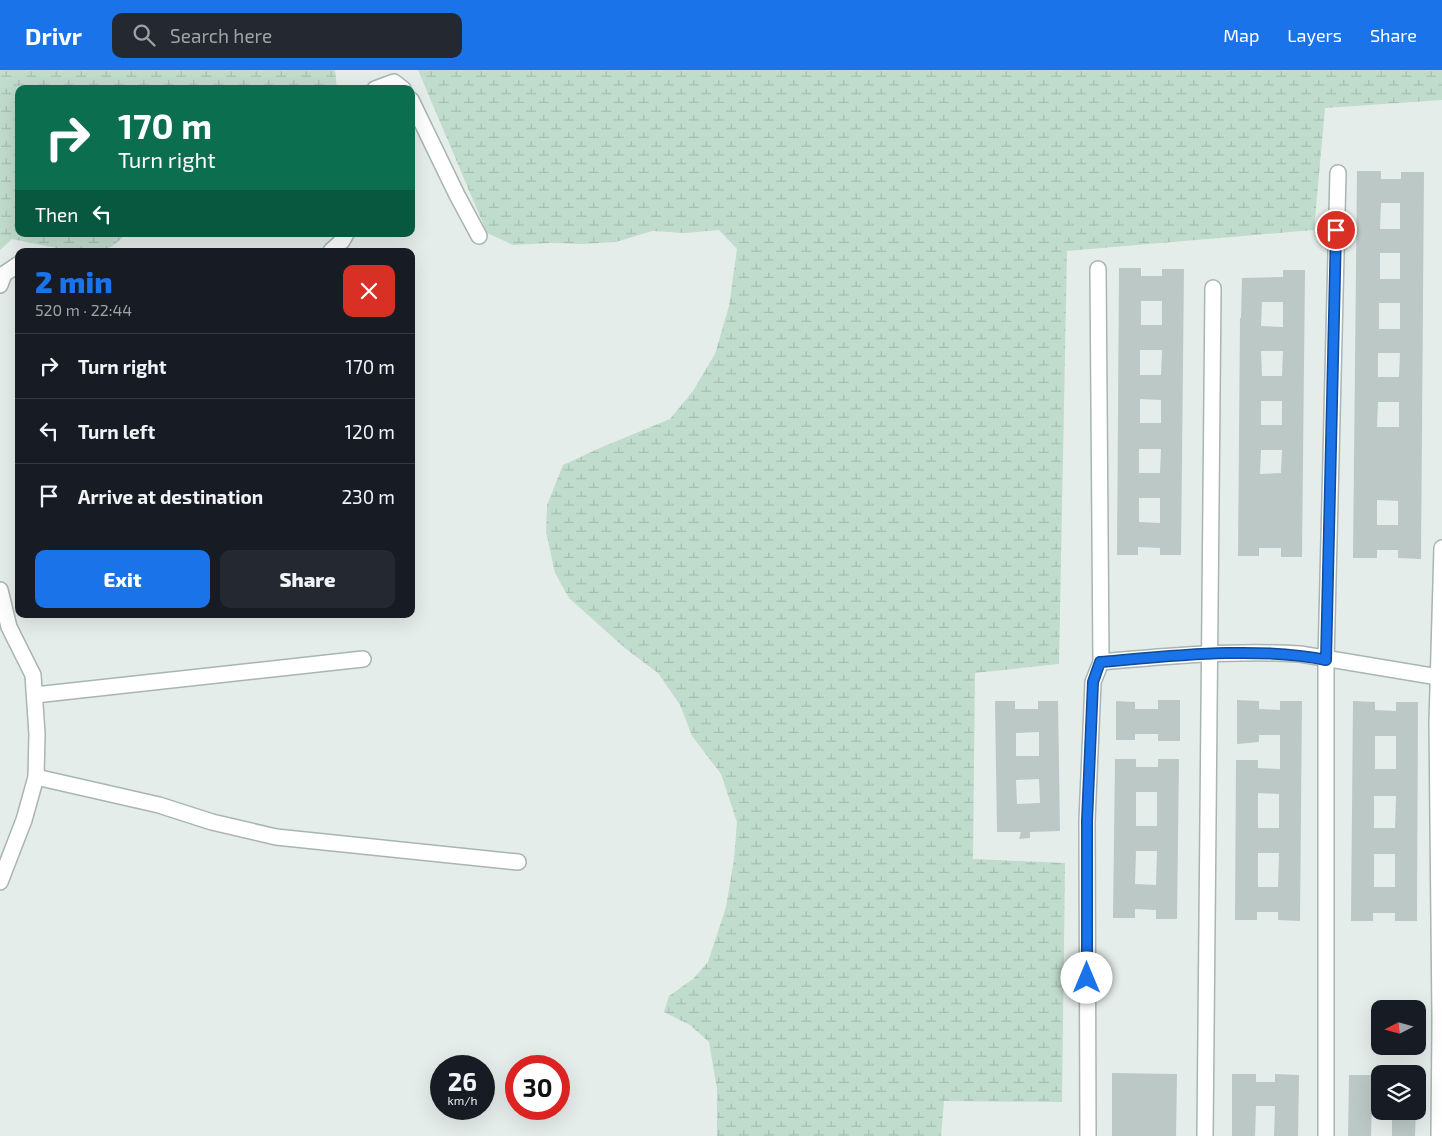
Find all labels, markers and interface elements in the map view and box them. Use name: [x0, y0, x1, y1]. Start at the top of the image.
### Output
search box: [112, 13, 462, 58]
text: Drivr: [25, 21, 82, 50]
icon: search: [130, 21, 158, 49]
text: Search here: [170, 24, 272, 47]
text: Map: [1223, 24, 1259, 46]
text: Layers: [1287, 24, 1342, 46]
text: Share: [1370, 24, 1417, 46]
text: 170 m: [118, 104, 212, 146]
icon: right: [35, 105, 100, 170]
text: Turn right: [118, 146, 216, 172]
icon: left: [88, 200, 116, 228]
text: Then: [35, 203, 78, 226]
pin: [1315, 209, 1357, 251]
icon: arrive: [1322, 216, 1350, 244]
text: 2 min: [35, 263, 113, 299]
button: close: [343, 265, 395, 317]
text: 520 m · 22:44: [35, 300, 132, 319]
icon: right: [35, 352, 63, 380]
text: Turn right: [78, 355, 166, 378]
text: 170 m: [345, 355, 395, 378]
icon: left: [35, 417, 63, 445]
text: Turn left: [78, 420, 155, 443]
text: 120 m: [344, 420, 395, 443]
icon: arrive: [35, 482, 63, 510]
text: Arrive at destination: [78, 485, 263, 508]
text: 230 m: [341, 485, 395, 508]
button: Exit: [35, 550, 210, 608]
button: Share: [220, 550, 395, 608]
position arrow: [1060, 951, 1112, 1003]
north arrow: [1371, 1000, 1426, 1055]
map controls: [1371, 1000, 1426, 1120]
speed limit sign: 30: [505, 1055, 570, 1120]
button: layers: [1371, 1065, 1426, 1120]
text: 26: [448, 1066, 477, 1096]
text: km/h: [448, 1093, 477, 1107]

